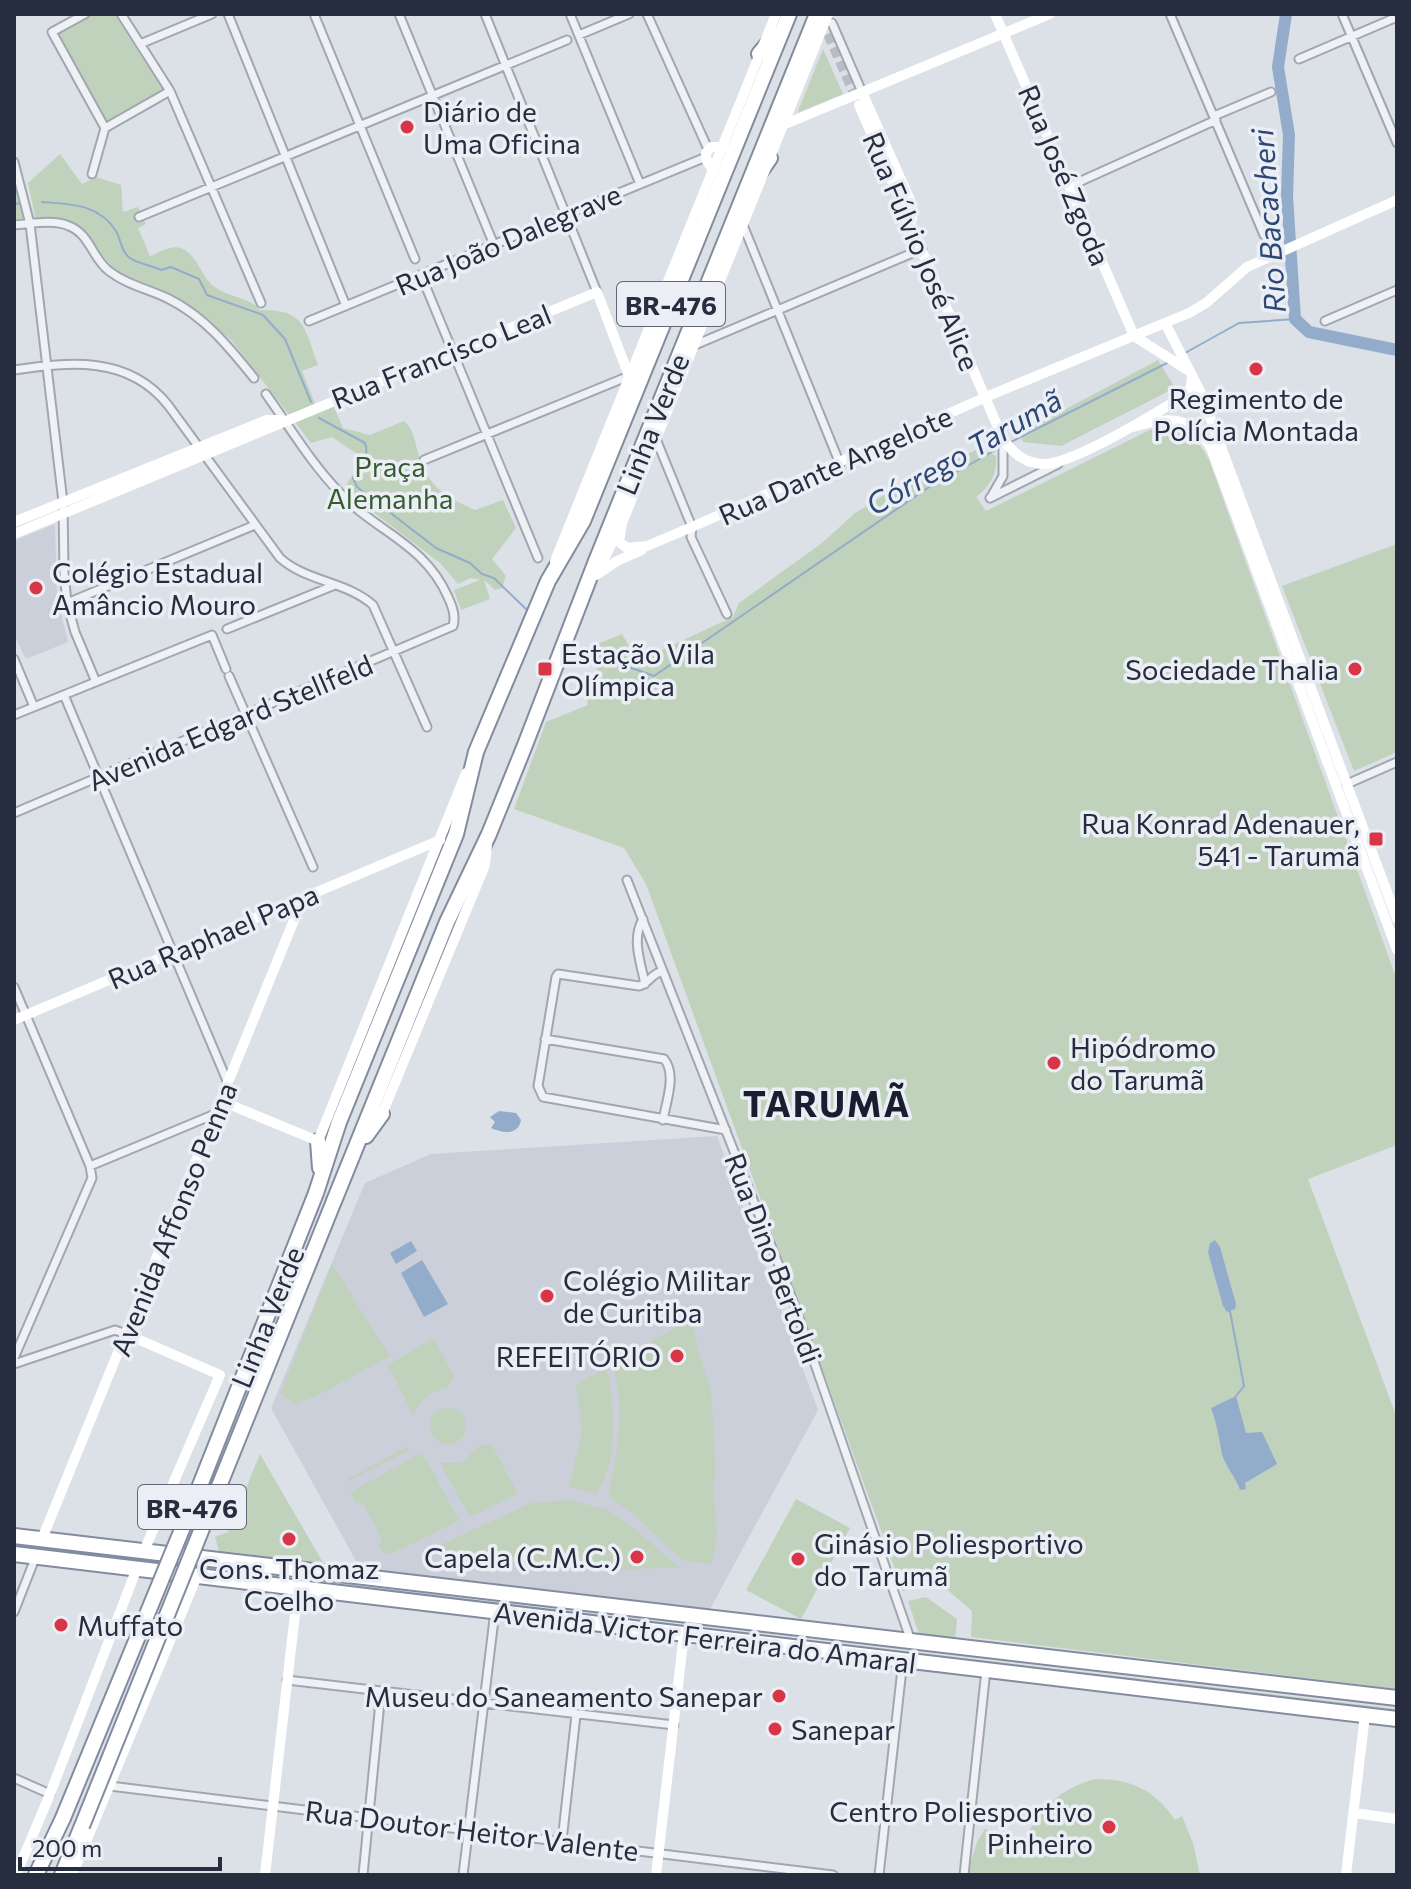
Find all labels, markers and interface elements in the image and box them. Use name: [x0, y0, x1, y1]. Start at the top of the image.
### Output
street label: Rua José Zgoda: [1012, 80, 1118, 270]
place label: Diário de Uma Oficina: [423, 94, 581, 160]
marker: Diário de Uma Oficina: [398, 118, 416, 136]
water label: Rio Bacacheri: [1242, 126, 1292, 314]
street label: Rua Fúlvio José Alice: [856, 127, 988, 375]
street label: Rua João Dalegrave: [390, 176, 626, 302]
road number: BR-476: [617, 282, 725, 326]
street label: Rua Francisco Leal: [326, 296, 556, 416]
street label: Linha Verde: [608, 349, 696, 499]
marker: Regimento de Polícia Montada: [1247, 360, 1265, 378]
water label: Córrego Tarumã: [858, 379, 1069, 522]
place label: Regimento de Polícia Montada: [1153, 381, 1359, 447]
street label: Rua Dante Angelote: [713, 398, 957, 532]
park label: Praça Alemanha: [326, 449, 454, 515]
place label: Colégio Estadual Amâncio Mouro: [52, 555, 263, 621]
marker: Colégio Estadual Amâncio Mouro: [27, 579, 45, 597]
place label: Estação Vila Olímpica: [561, 636, 715, 702]
street label: Avenida Edgard Stellfeld: [83, 647, 377, 797]
place label: Sociedade Thalia: [1125, 652, 1339, 686]
marker: Estação Vila Olímpica: [536, 660, 554, 678]
marker: Sociedade Thalia: [1346, 660, 1364, 678]
place label: Rua Konrad Adenauer, 541 - Tarumã: [1081, 806, 1360, 872]
marker: Rua Konrad Adenauer, 541 - Tarumã: [1367, 830, 1385, 848]
street label: Rua Raphael Papa: [103, 876, 323, 996]
place label: Hipódromo do Tarumã: [1070, 1030, 1216, 1096]
marker: Hipódromo do Tarumã: [1045, 1054, 1063, 1072]
street label: Avenida Affonso Penna: [103, 1077, 243, 1361]
district label: TARUMÃ: [743, 1080, 911, 1124]
street label: Rua Dino Bertoldi: [718, 1148, 830, 1368]
street label: Linha Verde: [223, 1242, 311, 1392]
place label: Colégio Militar de Curitiba: [563, 1263, 751, 1329]
marker: Colégio Militar de Curitiba: [538, 1287, 556, 1305]
place label: REFEITÓRIO: [496, 1339, 661, 1373]
marker: REFEITÓRIO: [668, 1347, 686, 1365]
road number: BR-476: [138, 1485, 246, 1529]
place label: Ginásio Poliesportivo do Tarumã: [814, 1526, 1084, 1592]
marker: Cons. Thomaz Coelho: [280, 1530, 298, 1548]
place label: Capela (C.M.C.): [424, 1540, 621, 1574]
marker: Capela (C.M.C.): [628, 1548, 646, 1566]
marker: Ginásio Poliesportivo do Tarumã: [789, 1550, 807, 1568]
place label: Cons. Thomaz Coelho: [199, 1551, 379, 1617]
street label: Avenida Victor Ferreira do Amaral: [492, 1594, 918, 1680]
place label: Muffato: [77, 1608, 183, 1642]
marker: Muffato: [52, 1616, 70, 1634]
place label: Museu do Saneamento Sanepar: [364, 1679, 763, 1713]
marker: Museu do Saneamento Sanepar: [770, 1687, 788, 1705]
place label: Sanepar: [791, 1712, 895, 1746]
marker: Sanepar: [766, 1720, 784, 1738]
street label: Rua Doutor Heitor Valente: [303, 1793, 641, 1867]
place label: Centro Poliesportivo Pinheiro: [829, 1794, 1093, 1860]
marker: Centro Poliesportivo Pinheiro: [1100, 1818, 1118, 1836]
scale bar: [20, 1821, 220, 1871]
text: 200 m: [32, 1833, 102, 1862]

